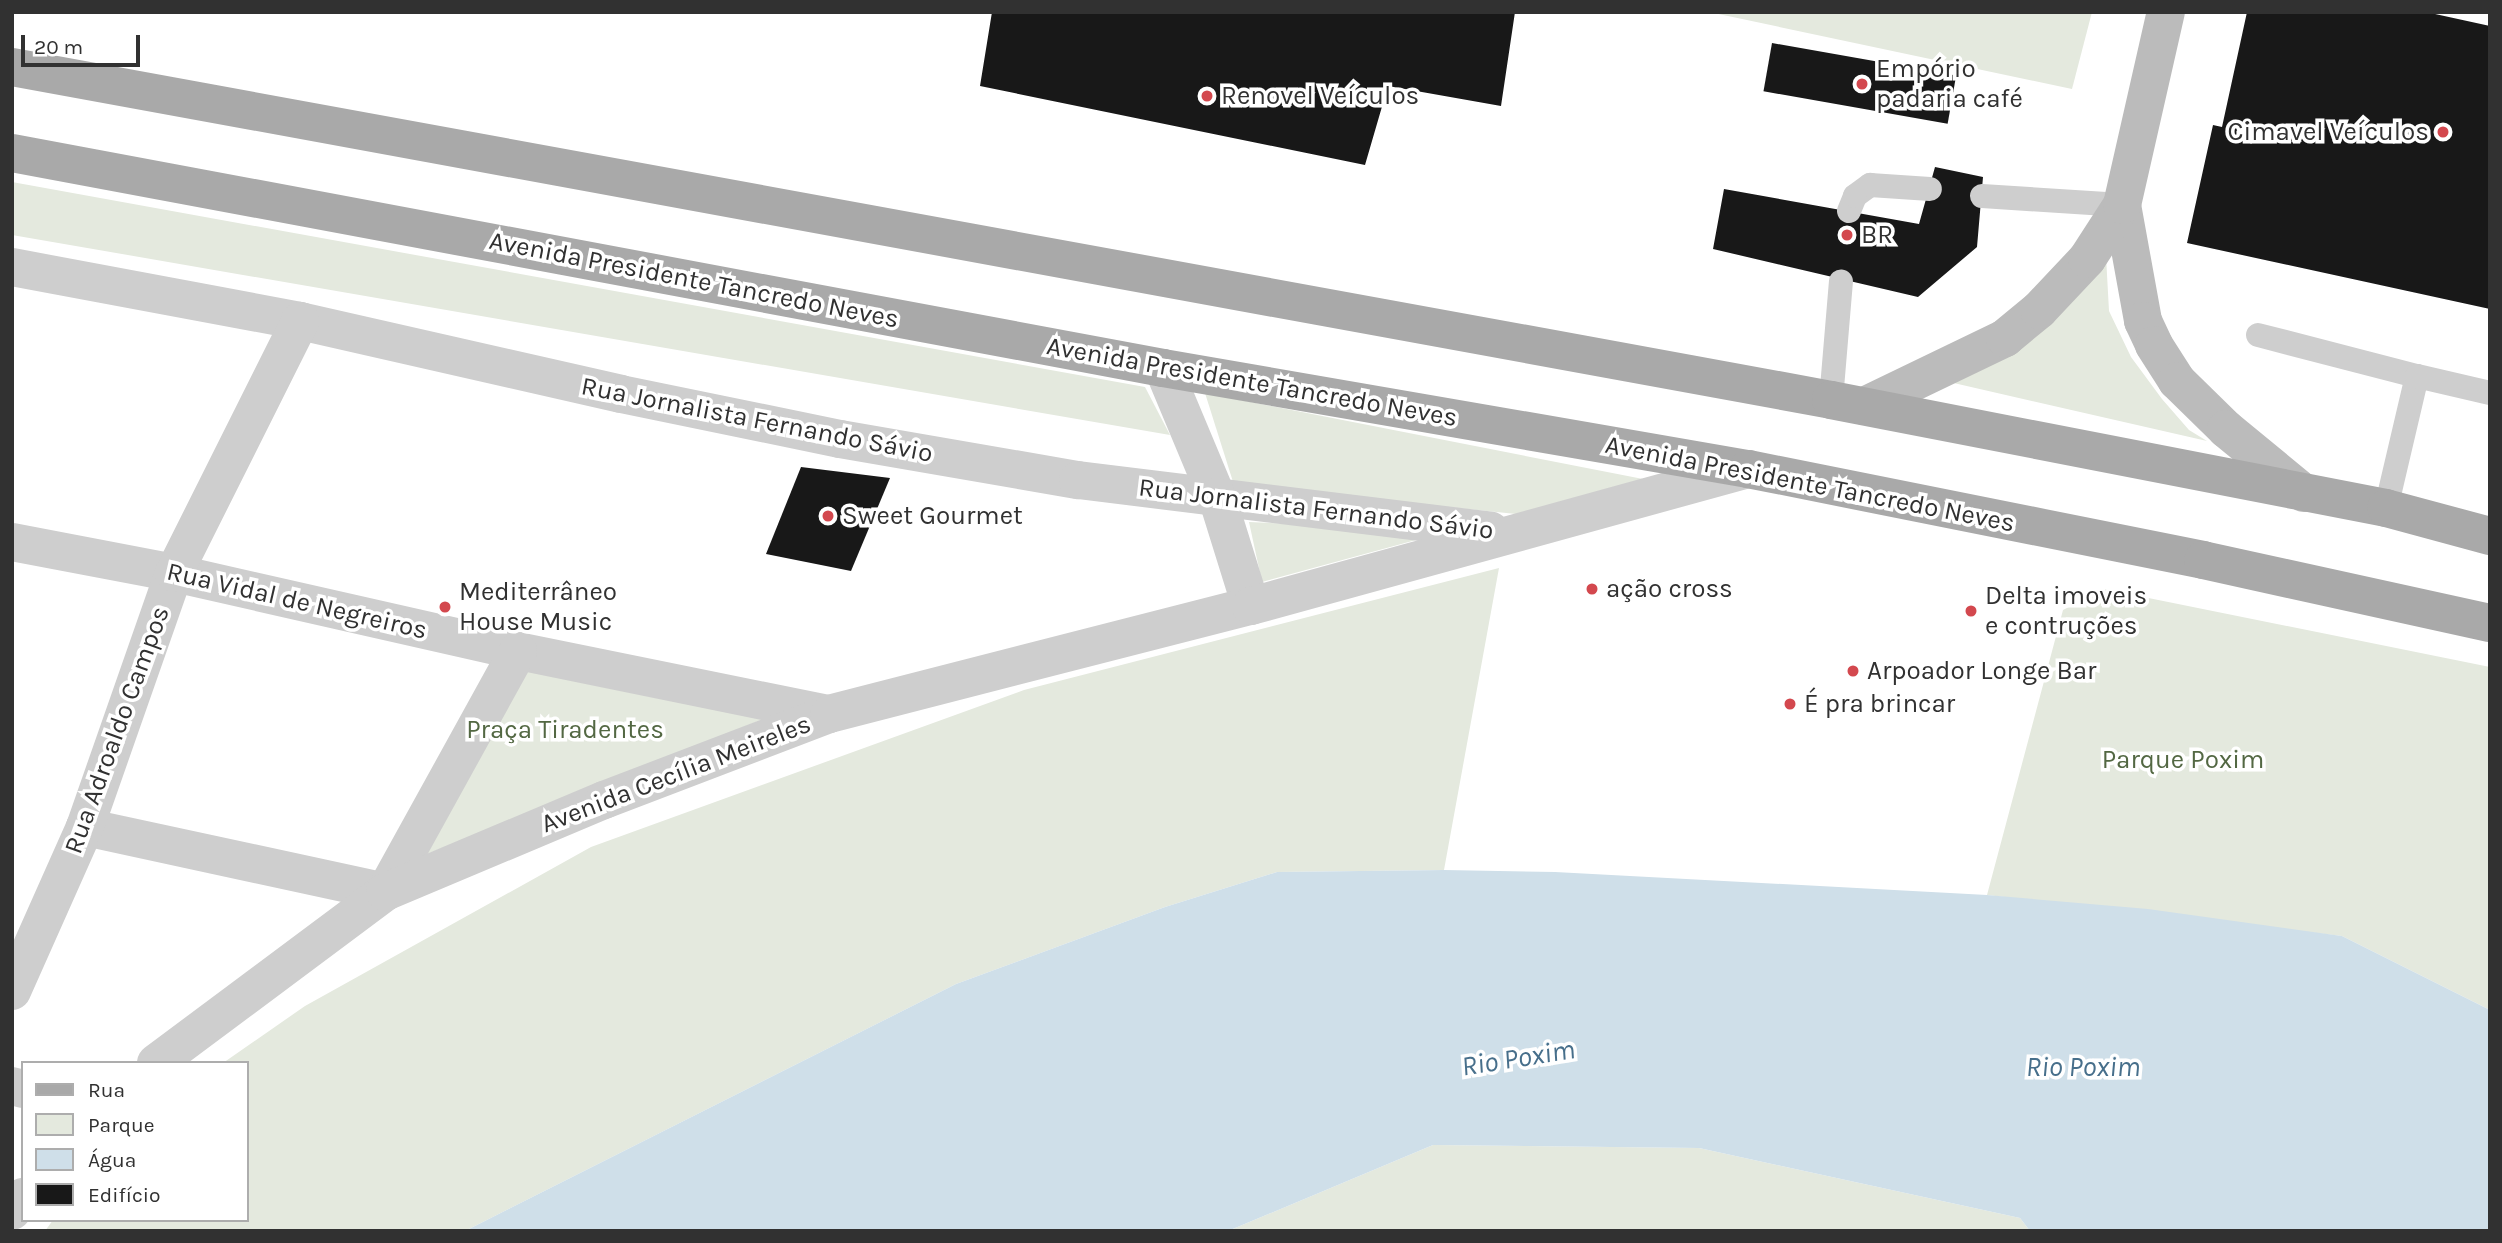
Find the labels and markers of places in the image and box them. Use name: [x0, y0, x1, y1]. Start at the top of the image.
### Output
place label: Empório padaria café: [1876, 53, 2023, 114]
marker: Empório padaria café: [1854, 76, 1870, 92]
place label: Renovel Veículos: [1221, 80, 1419, 112]
marker: Renovel Veículos: [1199, 88, 1215, 104]
place label: Cimavel Veículos: [2228, 116, 2429, 148]
marker: Cimavel Veículos: [2435, 124, 2451, 140]
place label: BR: [1861, 219, 1893, 251]
marker: BR: [1839, 227, 1855, 243]
place label: Sweet Gourmet: [842, 500, 1023, 532]
marker: Sweet Gourmet: [820, 508, 836, 524]
place label: ação cross: [1606, 573, 1733, 605]
place label: Mediterrâneo House Music: [459, 576, 617, 638]
place label: Delta imoveis e contruções: [1985, 580, 2147, 642]
marker: ação cross: [1584, 581, 1600, 597]
marker: Mediterrâneo House Music: [437, 599, 453, 615]
marker: Delta imoveis e contruções: [1963, 603, 1979, 619]
place label: Arpoador Longe Bar: [1867, 655, 2096, 687]
marker: Arpoador Longe Bar: [1845, 663, 1861, 679]
place label: É pra brincar: [1804, 688, 1955, 720]
marker: É pra brincar: [1782, 696, 1798, 712]

